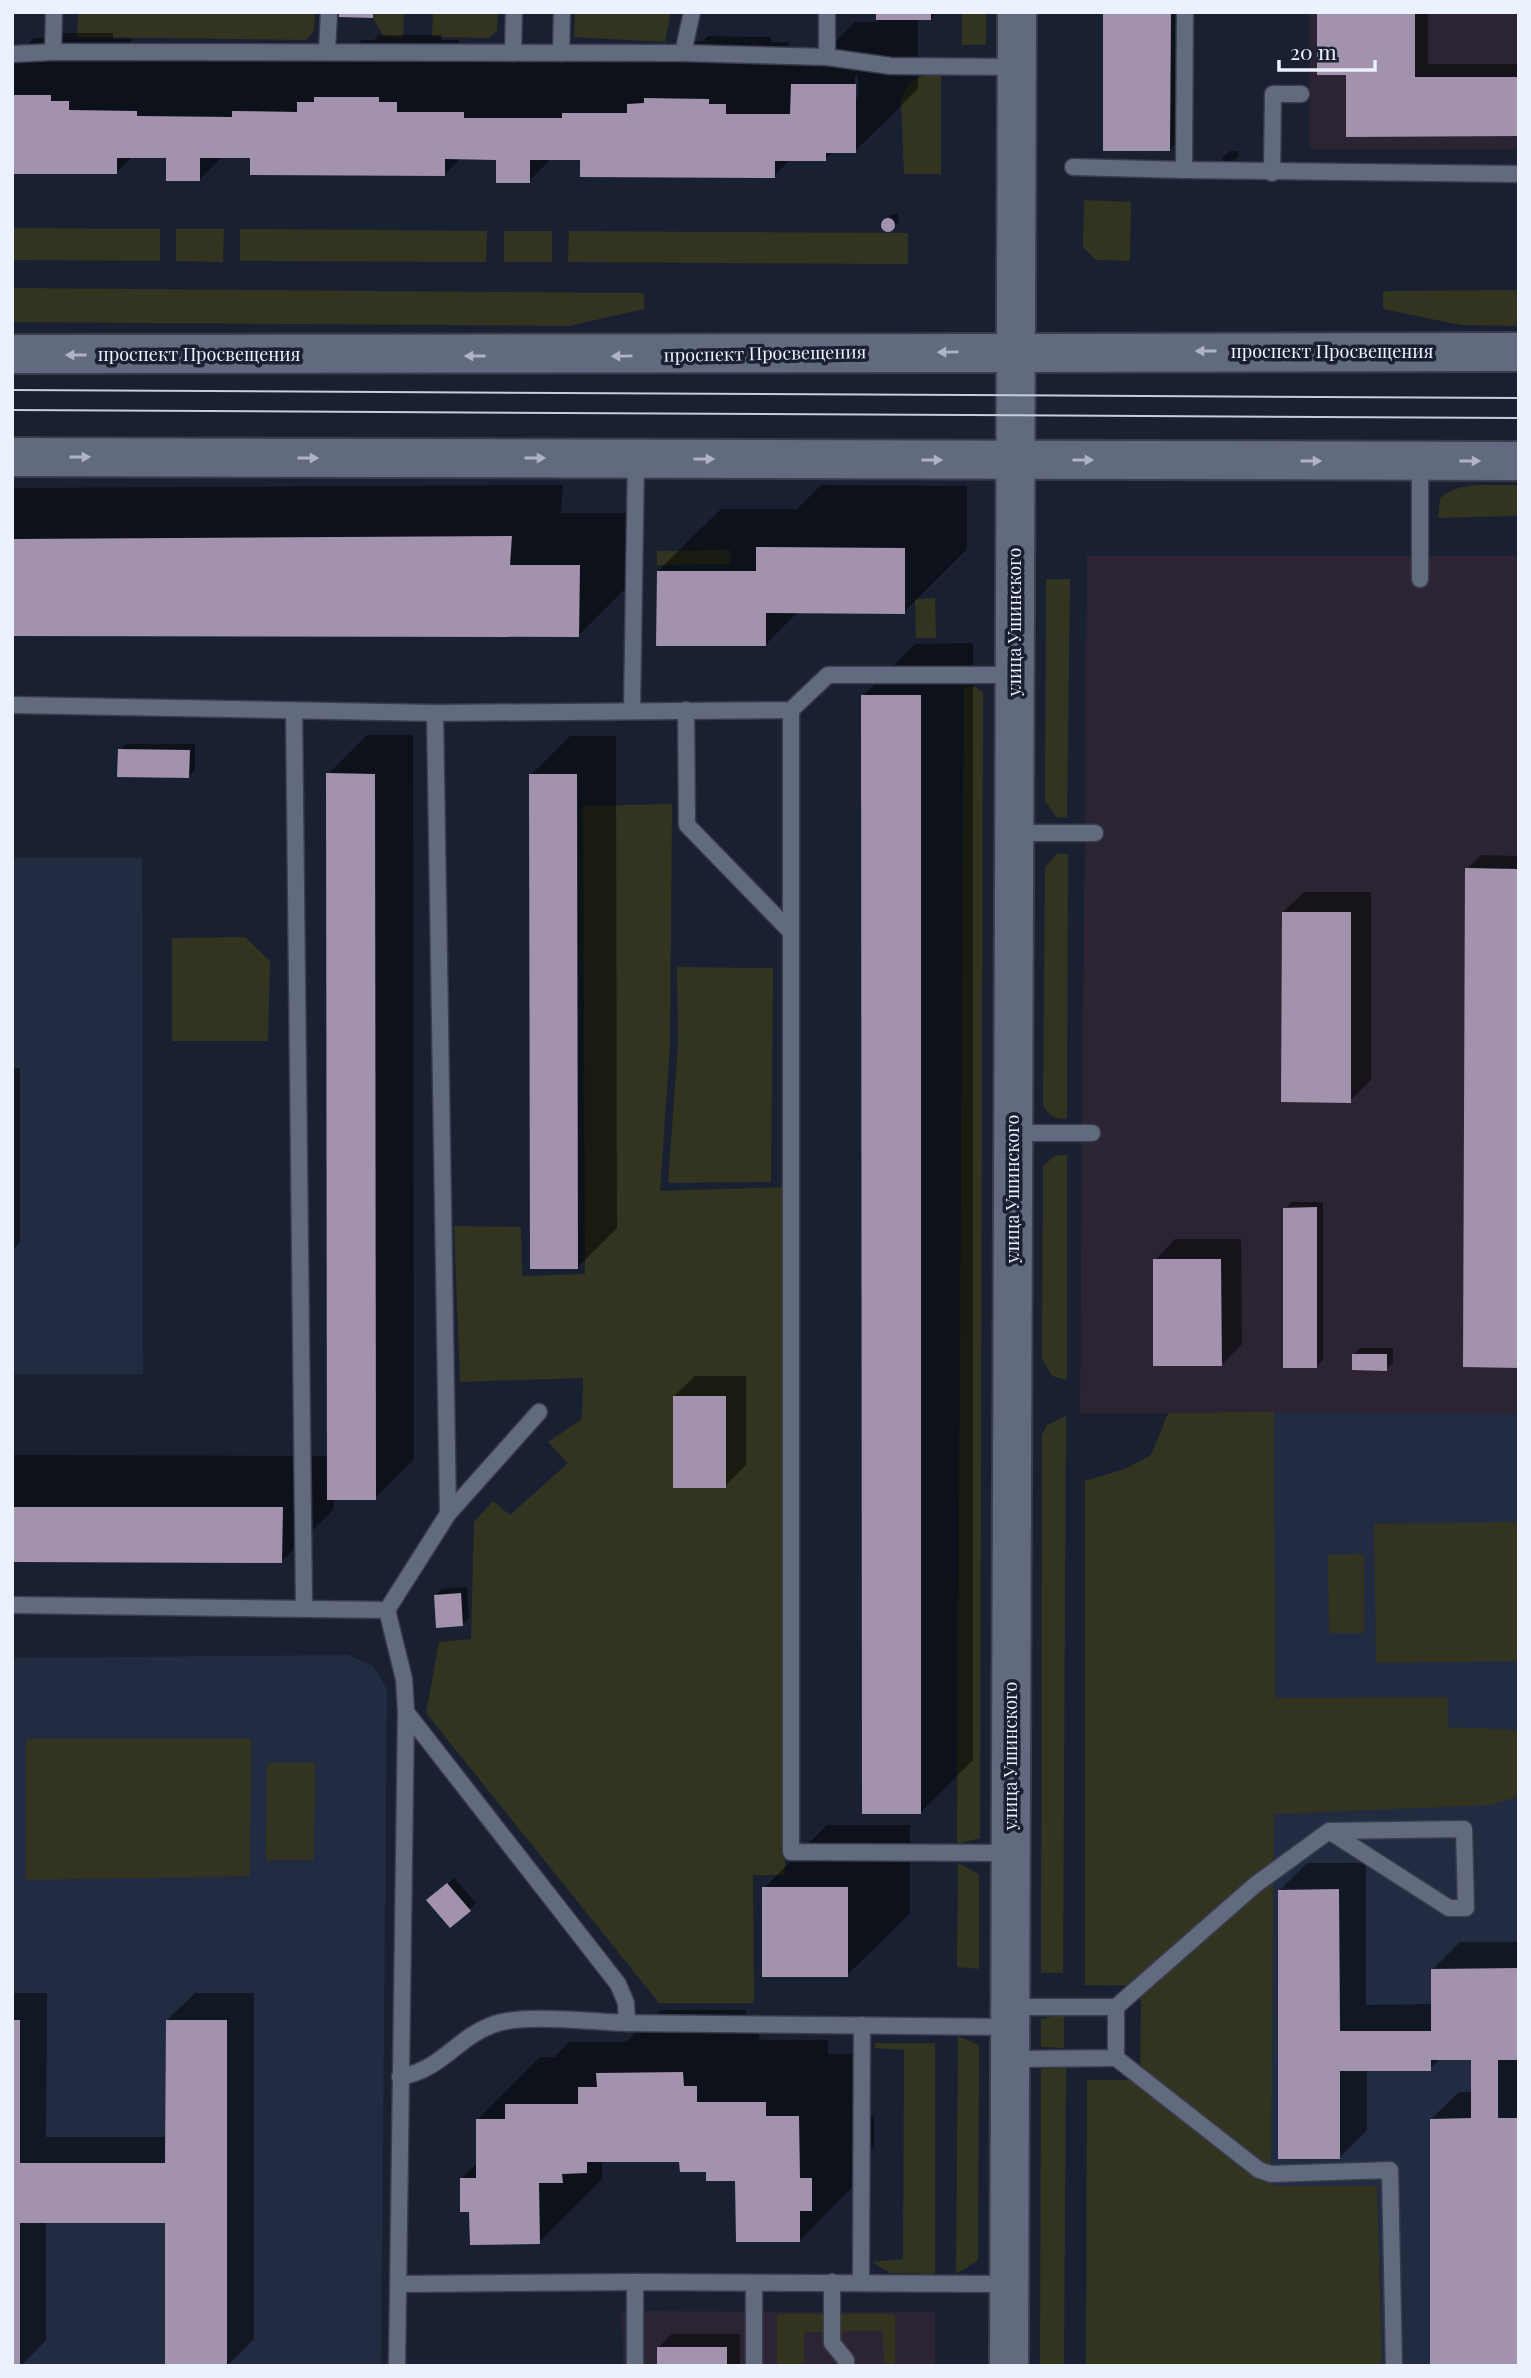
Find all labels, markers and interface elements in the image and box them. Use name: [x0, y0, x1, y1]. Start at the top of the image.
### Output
scale bar: [1279, 28, 1375, 72]
text: 20 m: [1290, 37, 1337, 65]
street label: проспект Просвещения: [663, 339, 867, 367]
street label: проспект Просвещения: [1231, 339, 1434, 363]
street label: проспект Просвещения: [98, 342, 301, 366]
one-way arrow: [1194, 345, 1216, 357]
one-way arrow: [936, 346, 958, 358]
one-way arrow: [64, 349, 86, 361]
one-way arrow: [463, 350, 485, 362]
one-way arrow: [611, 350, 633, 362]
one-way arrow: [70, 451, 92, 463]
one-way arrow: [297, 452, 319, 464]
one-way arrow: [525, 452, 547, 464]
one-way arrow: [693, 453, 715, 465]
one-way arrow: [921, 454, 943, 466]
one-way arrow: [1073, 454, 1095, 466]
one-way arrow: [1300, 455, 1322, 467]
one-way arrow: [1459, 455, 1481, 467]
street label: улица Ушинского: [1002, 548, 1026, 697]
street label: улица Ушинского: [1000, 1115, 1024, 1264]
street label: улица Ушинского: [998, 1682, 1022, 1831]

